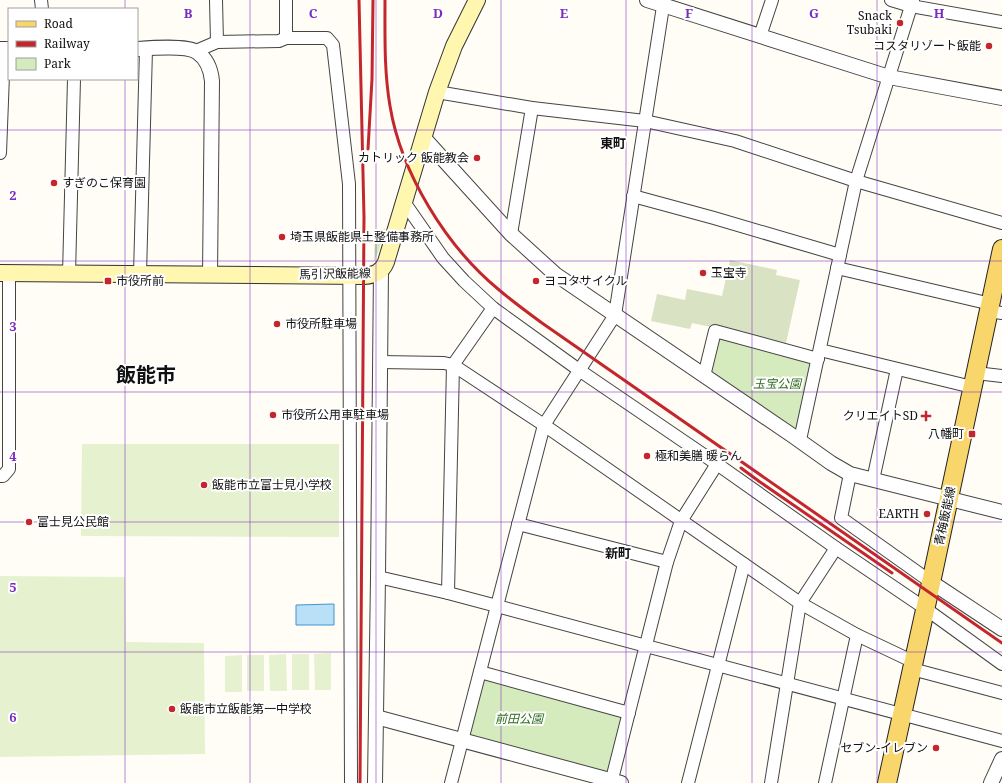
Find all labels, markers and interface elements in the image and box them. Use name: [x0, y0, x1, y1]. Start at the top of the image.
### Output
text: B: [184, 4, 193, 22]
text: C: [309, 4, 318, 22]
text: D: [433, 4, 443, 22]
text: E: [560, 4, 569, 22]
text: F: [685, 4, 693, 22]
text: G: [809, 4, 819, 22]
text: H: [934, 4, 945, 22]
place label: Snack Tsubaki: [847, 7, 893, 38]
legend: [8, 8, 138, 80]
text: Road: [44, 15, 74, 32]
marker: Snack Tsubaki: [895, 18, 905, 28]
text: Railway: [44, 35, 90, 52]
place label: コスタリゾート飯能: [873, 37, 981, 54]
marker: コスタリゾート飯能: [984, 41, 994, 51]
text: Park: [44, 55, 72, 72]
district label: 東町: [600, 134, 626, 152]
place label: カトリック 飯能教会: [358, 149, 469, 166]
marker: カトリック 飯能教会: [472, 153, 482, 163]
place label: すぎのこ保育園: [62, 174, 146, 191]
marker: すぎのこ保育園: [49, 178, 59, 188]
text: 2: [9, 186, 17, 204]
place label: 埼玉県飯能県土整備事務所: [290, 228, 434, 245]
marker: 埼玉県飯能県土整備事務所: [277, 232, 287, 242]
street label: 馬引沢飯能線: [299, 264, 371, 283]
place label: 玉宝寺: [711, 264, 747, 281]
marker: 玉宝寺: [698, 268, 708, 278]
place label: 市役所前: [116, 272, 164, 289]
place label: ヨコタサイクル: [544, 272, 627, 289]
marker: 市役所前: [103, 276, 113, 286]
marker: ヨコタサイクル: [531, 276, 541, 286]
place label: 市役所駐車場: [285, 315, 357, 332]
text: 3: [9, 317, 17, 335]
marker: 市役所駐車場: [272, 319, 282, 329]
district label: 飯能市: [116, 361, 176, 388]
park label: 玉宝公園: [753, 375, 803, 392]
place label: 市役所公用車駐車場: [281, 406, 389, 423]
place label: クリエイトSD: [843, 407, 918, 424]
marker: 市役所公用車駐車場: [268, 410, 278, 420]
marker: クリエイトSD: [921, 411, 931, 421]
place label: 八幡町: [928, 425, 964, 442]
marker: 八幡町: [967, 429, 977, 439]
text: 4: [9, 447, 17, 465]
place label: 極和美膳 暖らん: [655, 447, 742, 464]
marker: 極和美膳 暖らん: [642, 451, 652, 461]
place label: 飯能市立富士見小学校: [212, 476, 332, 493]
marker: 飯能市立富士見小学校: [199, 480, 209, 490]
street label: 青梅飯能線: [930, 485, 959, 547]
place label: EARTH: [879, 505, 919, 522]
marker: EARTH: [922, 509, 932, 519]
place label: 富士見公民館: [37, 513, 109, 530]
marker: 富士見公民館: [24, 517, 34, 527]
district label: 新町: [605, 544, 631, 562]
text: 5: [9, 578, 17, 596]
place label: 飯能市立飯能第一中学校: [180, 700, 312, 717]
marker: 飯能市立飯能第一中学校: [167, 704, 177, 714]
text: 6: [9, 708, 17, 726]
park label: 前田公園: [495, 710, 545, 727]
place label: セブン-イレブン: [840, 739, 928, 756]
marker: セブン-イレブン: [931, 743, 941, 753]

